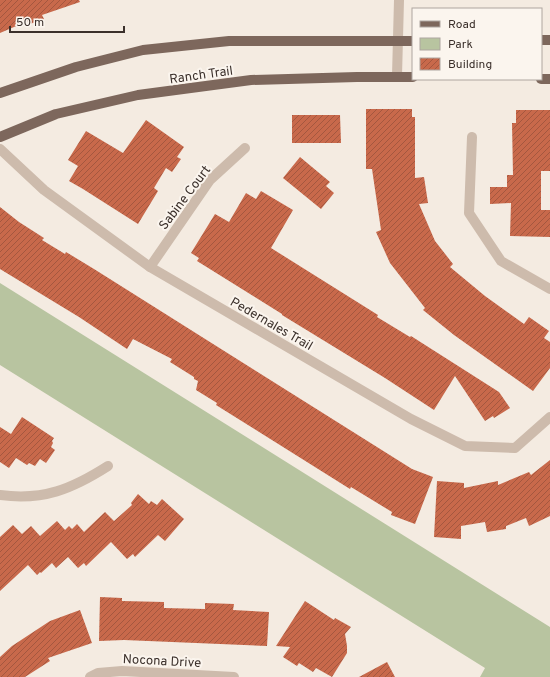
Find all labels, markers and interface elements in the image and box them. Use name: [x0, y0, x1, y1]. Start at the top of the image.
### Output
scale bar: [10, 8, 124, 34]
legend: [412, 8, 542, 80]
text: 50 m: [16, 15, 44, 31]
text: Road: [448, 17, 476, 33]
text: Park: [448, 37, 473, 53]
text: Building: [448, 57, 492, 73]
street label: Ranch Trail: [168, 64, 234, 88]
street label: Sabine Court: [156, 163, 215, 233]
street label: Pedernales Trail: [227, 295, 315, 355]
street label: Nocona Drive: [122, 652, 202, 672]

